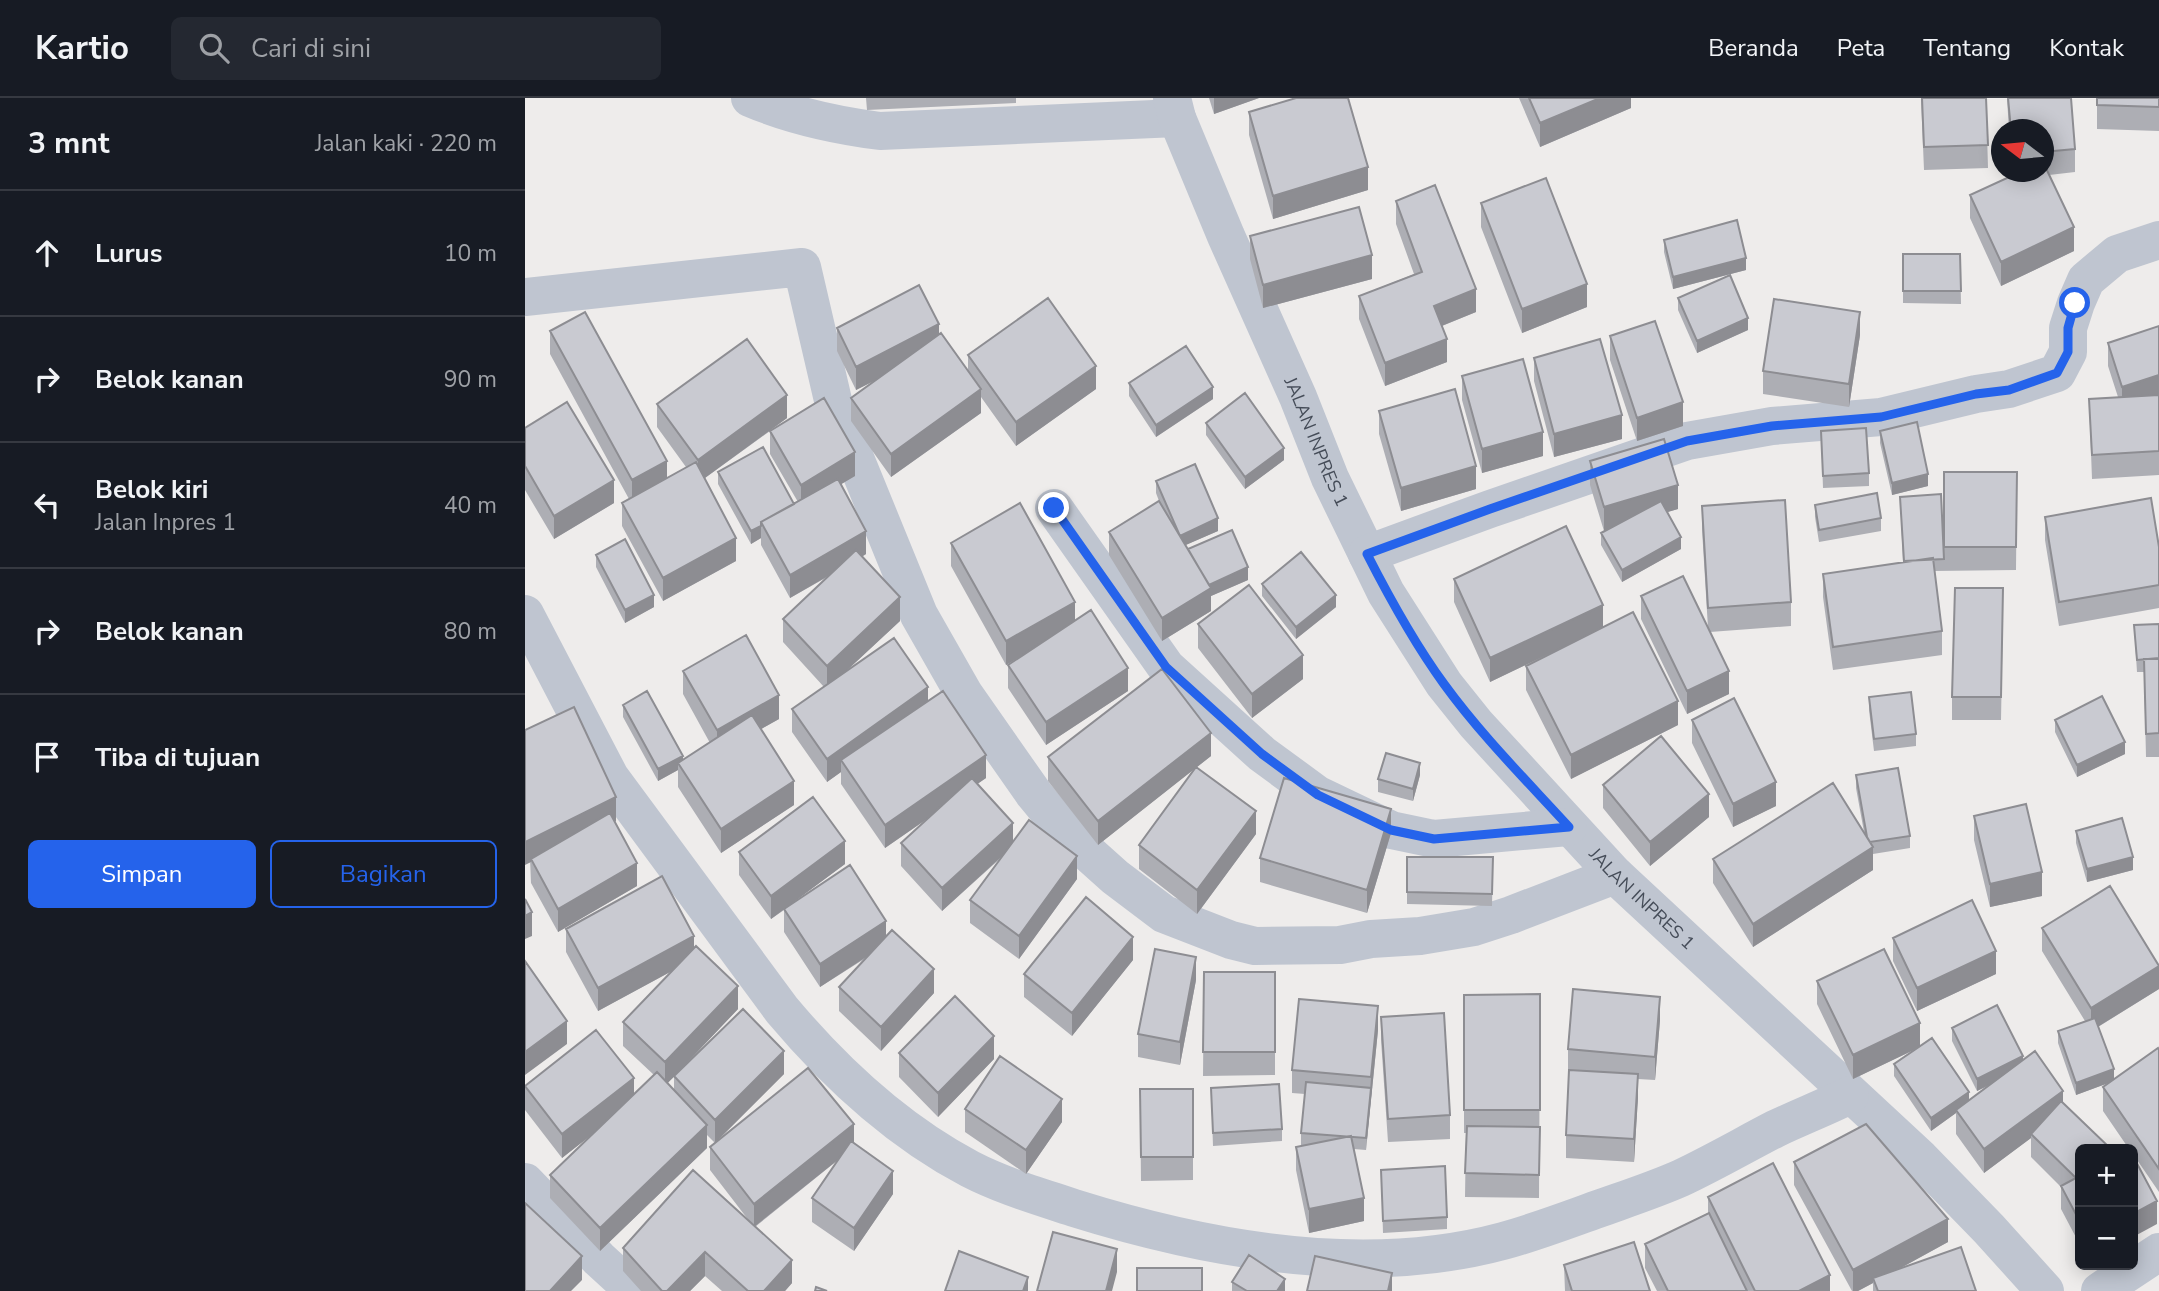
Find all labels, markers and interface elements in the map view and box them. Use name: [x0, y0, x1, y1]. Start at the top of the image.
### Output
search box: [171, 17, 661, 80]
text: Kartio: [35, 26, 129, 71]
icon: search: [195, 29, 233, 67]
text: Cari di sini: [251, 31, 371, 66]
text: Beranda: [1708, 32, 1799, 64]
text: Peta: [1837, 32, 1885, 64]
text: Tentang: [1923, 32, 2011, 64]
text: Kontak: [2049, 32, 2124, 64]
north arrow: [1991, 119, 2054, 182]
text: 3 mnt: [28, 123, 109, 164]
text: Jalan kaki · 220 m: [315, 128, 497, 159]
icon: ahead: [28, 234, 66, 272]
text: Lurus: [95, 236, 162, 271]
text: 10 m: [444, 238, 497, 269]
route start: [2059, 287, 2090, 318]
icon: right: [28, 360, 66, 398]
text: Belok kanan: [95, 362, 244, 397]
text: 90 m: [444, 364, 497, 395]
street label: JALAN INPRES 1: [1278, 372, 1354, 510]
text: Belok kiri: [95, 472, 208, 507]
icon: left: [28, 486, 66, 524]
text: 40 m: [444, 490, 497, 521]
route end: [1038, 492, 1069, 523]
text: Jalan Inpres 1: [95, 507, 236, 538]
icon: right: [28, 612, 66, 650]
text: Belok kanan: [95, 614, 244, 649]
text: 80 m: [444, 616, 497, 647]
icon: arrive: [28, 738, 66, 776]
text: Tiba di tujuan: [95, 740, 260, 775]
button: Simpan: [28, 840, 256, 908]
button: Bagikan: [270, 840, 497, 908]
street label: JALAN INPRES 1: [1583, 842, 1700, 955]
map controls: [2075, 1144, 2138, 1270]
button: +: [2075, 1144, 2138, 1207]
button: −: [2075, 1207, 2138, 1270]

